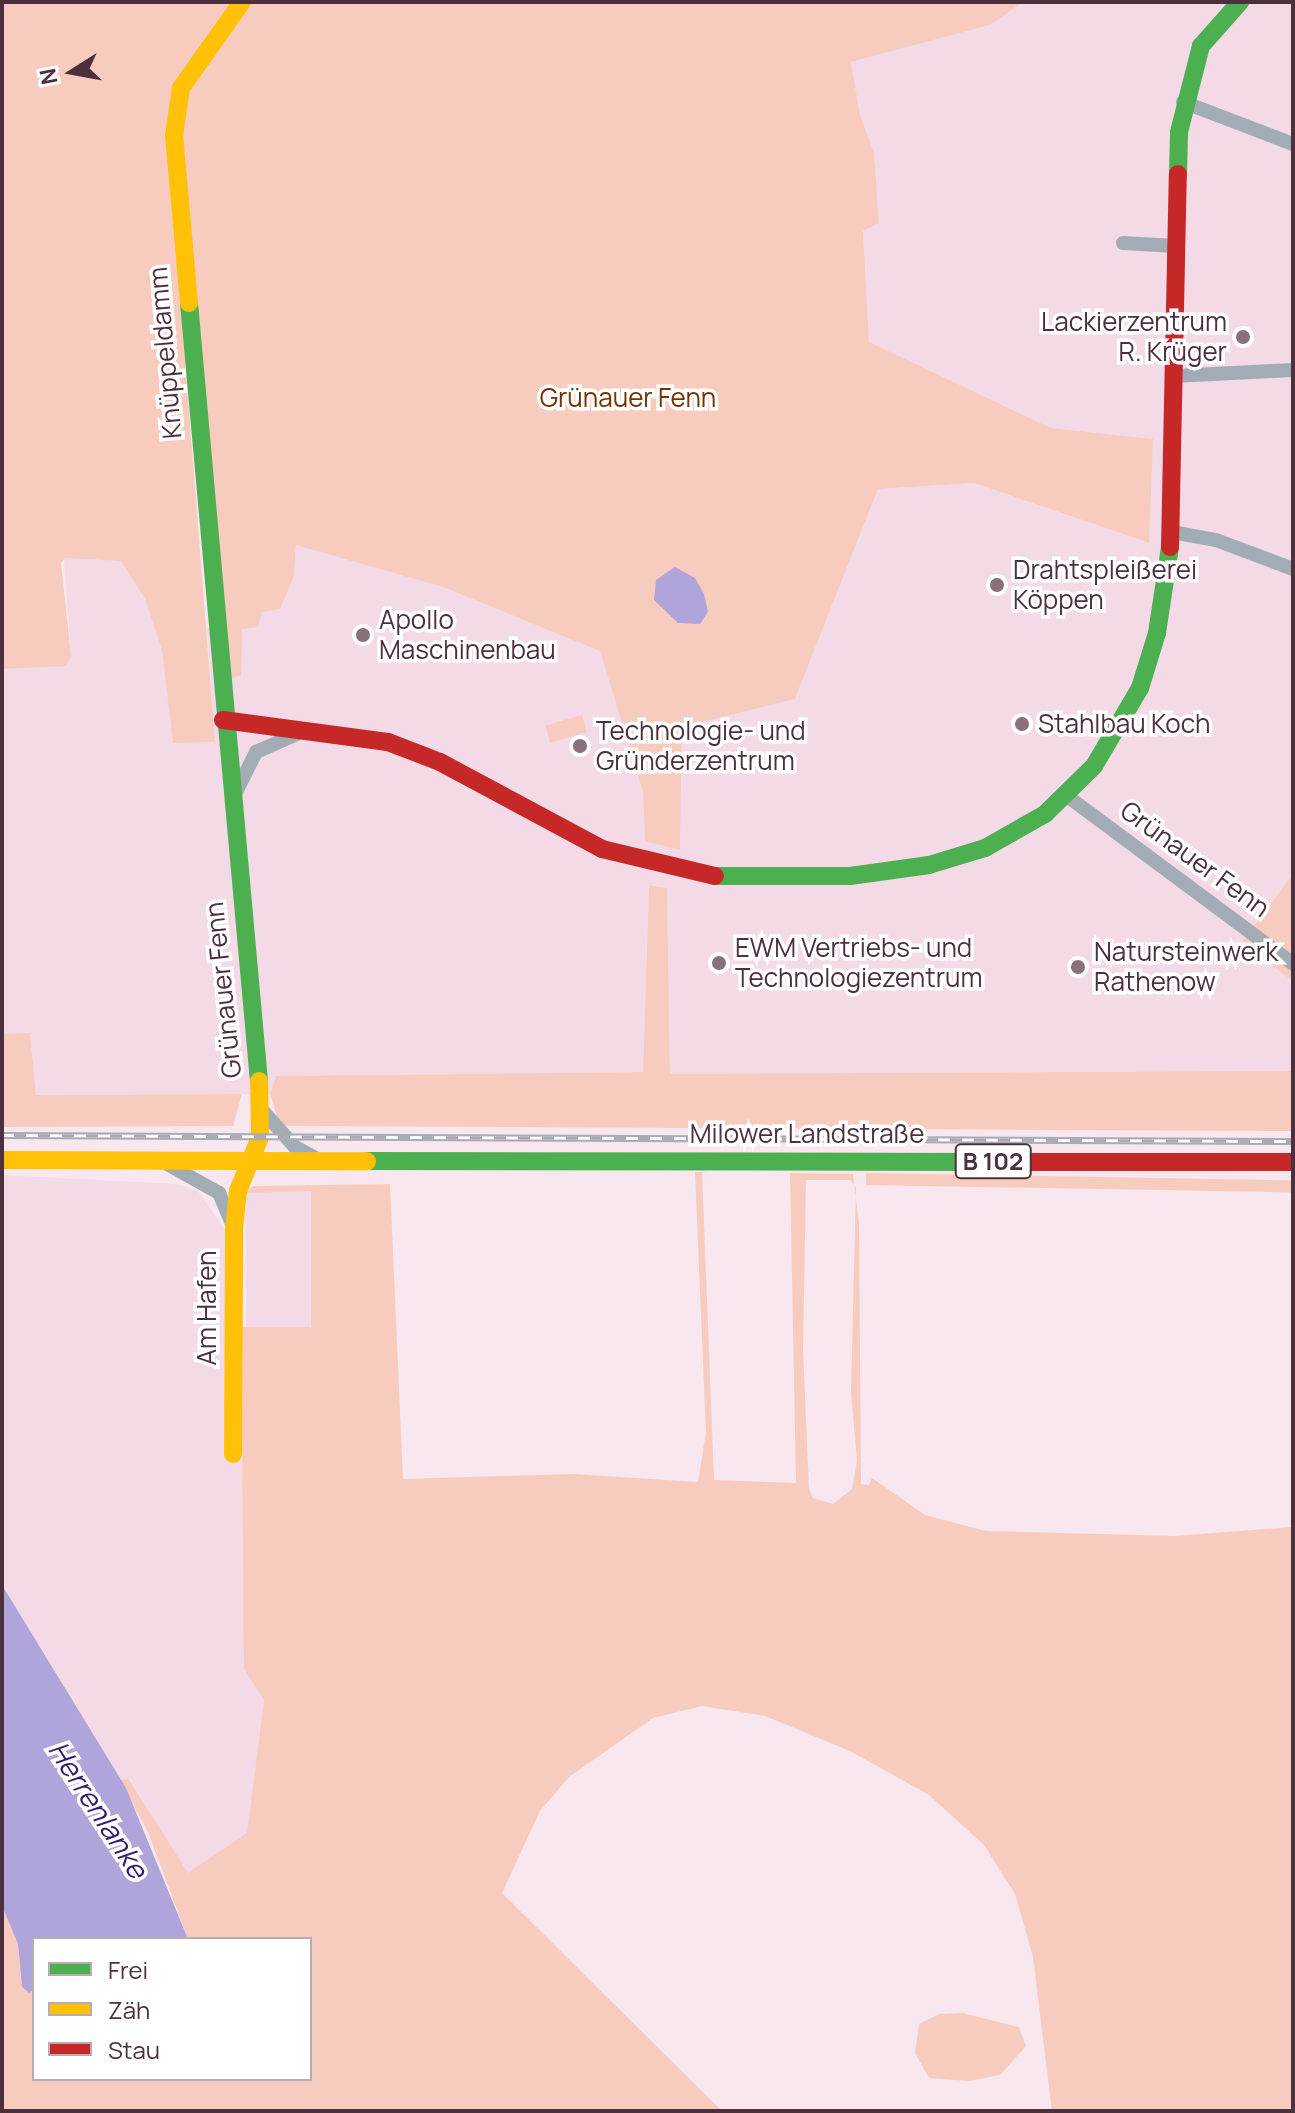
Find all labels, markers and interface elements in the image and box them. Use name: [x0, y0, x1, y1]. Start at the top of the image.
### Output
north arrow: [32, 32, 112, 112]
text: N: [32, 66, 65, 87]
street label: Knüppeldamm: [142, 266, 188, 440]
place label: Lackierzentrum R. Krüger: [1041, 306, 1227, 368]
marker: Lackierzentrum R. Krüger: [1234, 328, 1252, 346]
park label: Grünauer Fenn: [540, 382, 716, 414]
place label: Drahtspleißerei Köppen: [1013, 554, 1197, 616]
marker: Drahtspleißerei Köppen: [988, 576, 1006, 594]
place label: Apollo Maschinenbau: [379, 604, 556, 666]
marker: Apollo Maschinenbau: [354, 626, 372, 644]
place label: Stahlbau Koch: [1038, 708, 1210, 740]
place label: Technologie- und Gründerzentrum: [596, 715, 806, 776]
marker: Stahlbau Koch: [1013, 715, 1031, 733]
marker: Technologie- und Gründerzentrum: [571, 737, 589, 755]
street label: Grünauer Fenn: [1114, 794, 1276, 924]
street label: Grünauer Fenn: [198, 901, 248, 1079]
place label: EWM Vertriebs- und Technologiezentrum: [735, 932, 983, 994]
place label: Natursteinwerk Rathenow: [1094, 936, 1278, 998]
marker: EWM Vertriebs- und Technologiezentrum: [710, 954, 728, 972]
marker: Natursteinwerk Rathenow: [1069, 958, 1087, 976]
street label: Milower Landstraße: [690, 1118, 924, 1150]
road number: B 102: [953, 1141, 1033, 1181]
street label: Am Hafen: [191, 1251, 223, 1365]
water label: Herrenlanke: [42, 1734, 156, 1884]
legend: [32, 1937, 312, 2081]
text: Frei: [108, 1953, 148, 1986]
text: Zäh: [108, 1993, 150, 2026]
text: Stau: [108, 2033, 160, 2066]

